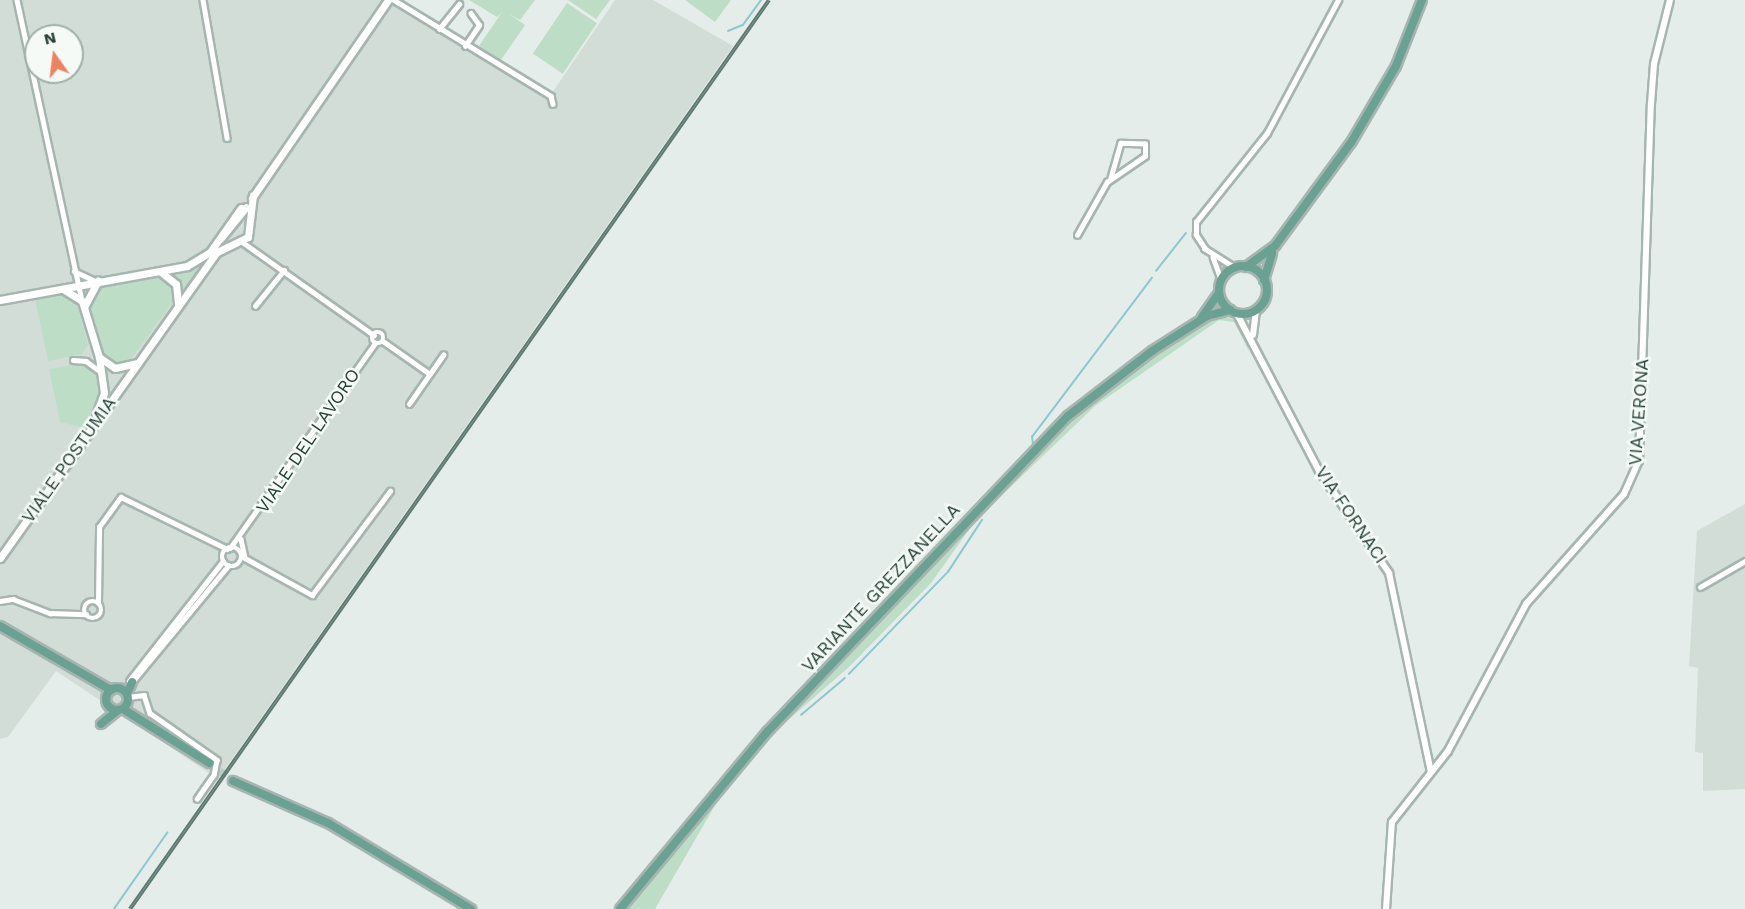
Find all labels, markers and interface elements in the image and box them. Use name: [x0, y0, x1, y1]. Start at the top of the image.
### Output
north arrow: [24, 24, 84, 84]
text: N: [42, 27, 58, 49]
street label: VIA VERONA: [1624, 357, 1654, 467]
street label: VIALE DEL LAVORO: [251, 364, 365, 518]
street label: VIALE POSTUMIA: [17, 393, 121, 527]
street label: VIA FORNACI: [1310, 462, 1392, 568]
street label: VARIANTE GREZZANELLA: [797, 499, 965, 677]

